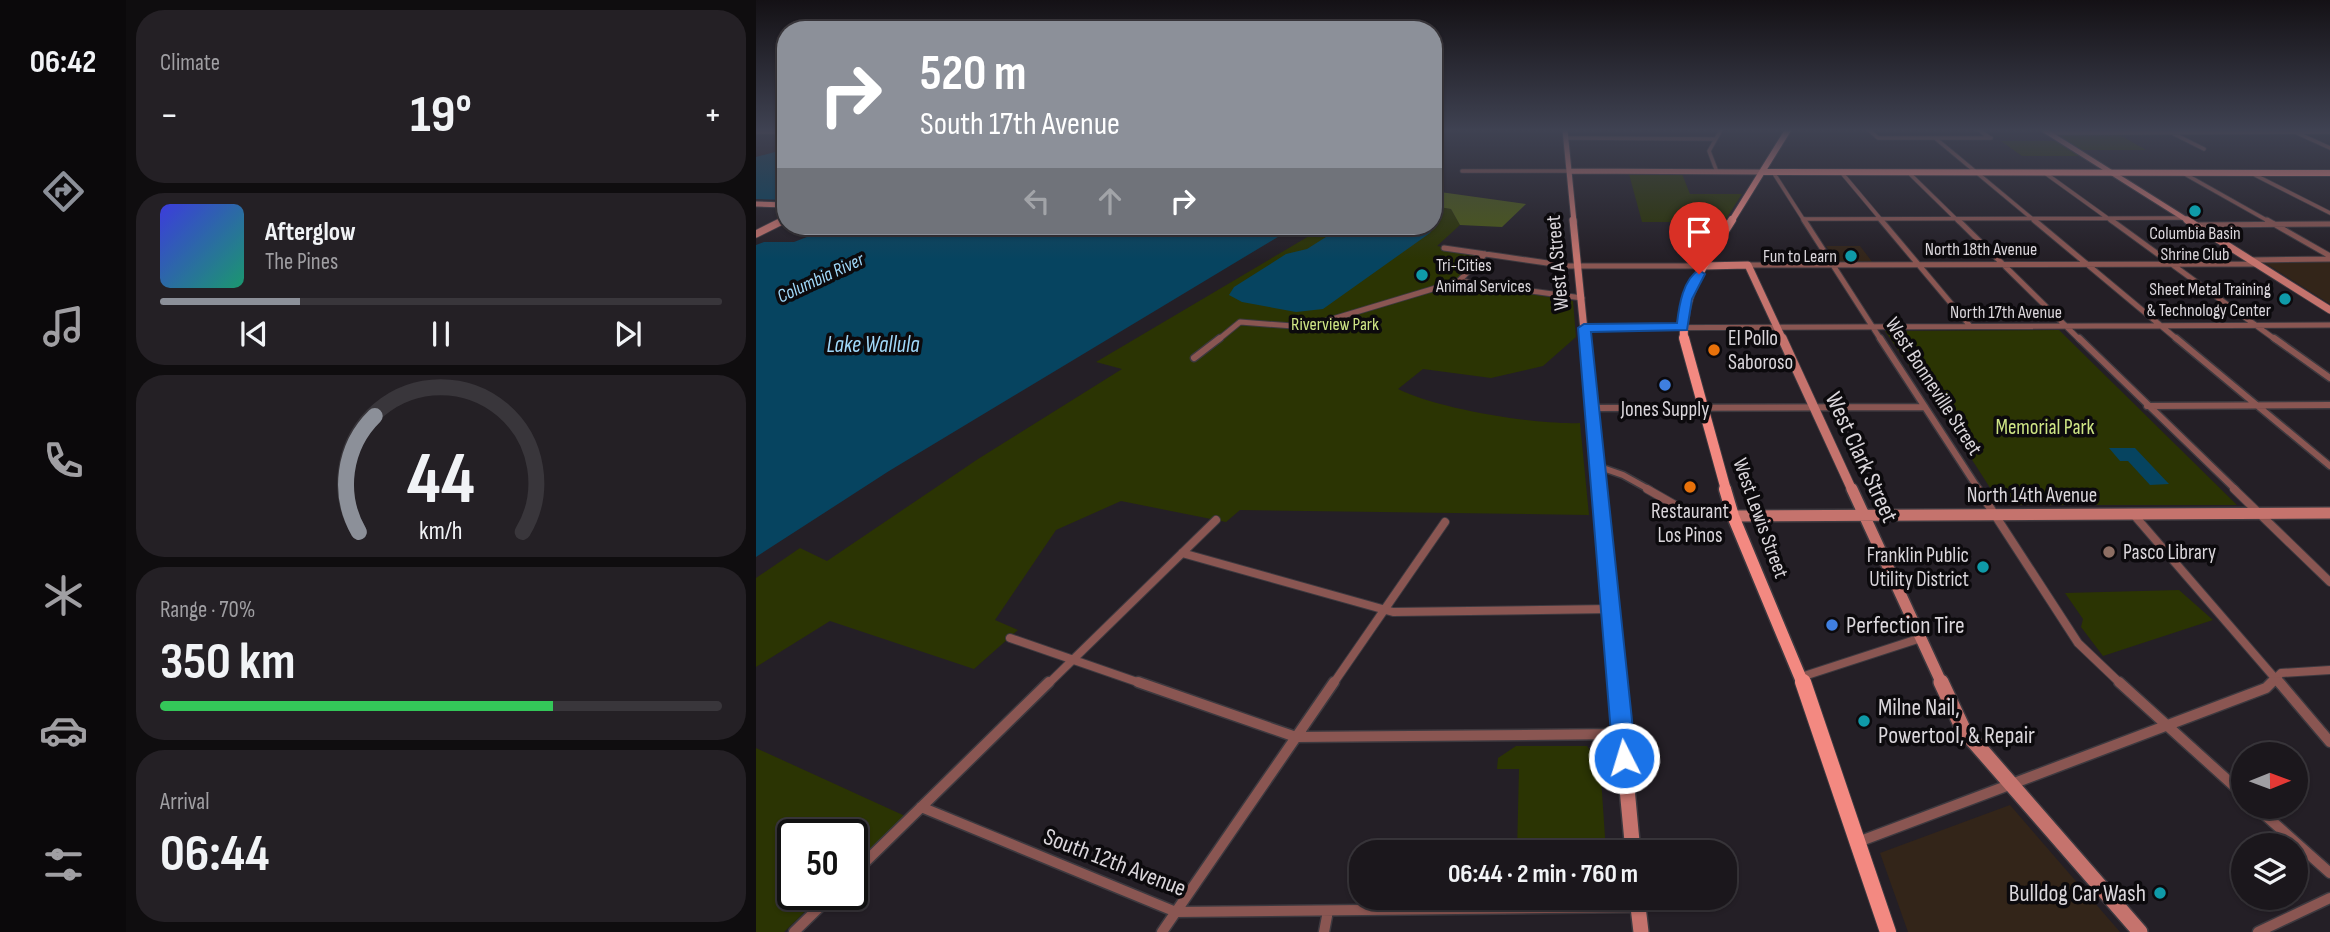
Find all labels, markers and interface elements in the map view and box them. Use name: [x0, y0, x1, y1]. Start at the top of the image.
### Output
text: 06:42: [30, 43, 96, 82]
text: 520 m: [920, 45, 1026, 104]
text: Climate: [160, 49, 220, 77]
icon: right: [805, 49, 896, 140]
text: 19°: [410, 84, 472, 147]
text: −: [160, 93, 179, 138]
text: +: [703, 93, 722, 138]
text: South 17th Avenue: [920, 105, 1120, 144]
icon: directions: [39, 167, 88, 216]
icon: left: [1018, 182, 1056, 220]
icon: ahead: [1091, 182, 1129, 220]
icon: right: [1164, 182, 1202, 220]
pin: [1669, 202, 1729, 274]
marker: Columbia Basin Shrine Club: [2187, 203, 2203, 219]
icon: arrive: [1680, 213, 1718, 251]
street label: West A Street: [1541, 214, 1574, 312]
text: Afterglow: [265, 217, 356, 248]
place label: Columbia Basin Shrine Club: [2149, 223, 2241, 265]
street label: North 18th Avenue: [1925, 239, 2037, 260]
place label: Fun to Learn: [1763, 246, 1837, 267]
text: The Pines: [265, 248, 338, 276]
water label: Columbia River: [773, 248, 868, 309]
marker: Fun to Learn: [1843, 248, 1859, 264]
place label: Tri-Cities Animal Services: [1435, 255, 1531, 297]
marker: Tri-Cities Animal Services: [1414, 267, 1430, 283]
place label: Sheet Metal Training & Technology Center: [2147, 279, 2271, 321]
marker: Sheet Metal Training & Technology Center: [2277, 291, 2293, 307]
icon: music: [39, 302, 88, 351]
street label: North 17th Avenue: [1950, 302, 2062, 323]
street label: West Bonneville Street: [1880, 313, 1987, 460]
park label: Riverview Park: [1291, 314, 1379, 335]
icon: previous: [235, 315, 273, 353]
icon: pause: [422, 315, 460, 353]
icon: next: [609, 315, 647, 353]
place label: El Pollo Saboroso: [1728, 326, 1793, 375]
water label: Lake Wallula: [826, 331, 920, 359]
marker: El Pollo Saboroso: [1706, 342, 1722, 358]
marker: Jones Supply: [1657, 377, 1673, 393]
street label: West Clark Street: [1819, 387, 1904, 527]
place label: Jones Supply: [1620, 397, 1709, 422]
park label: Memorial Park: [1995, 415, 2095, 440]
icon: phone: [39, 436, 88, 485]
text: 44: [407, 436, 475, 524]
street label: West Lewis Street: [1727, 455, 1794, 582]
marker: Restaurant Los Pinos: [1682, 479, 1698, 495]
street label: North 14th Avenue: [1967, 483, 2097, 508]
place label: Restaurant Los Pinos: [1651, 499, 1729, 548]
text: km/h: [419, 516, 463, 547]
place label: Pasco Library: [2123, 540, 2216, 565]
place label: Franklin Public Utility District: [1867, 543, 1969, 592]
marker: Pasco Library: [2101, 544, 2117, 560]
marker: Franklin Public Utility District: [1975, 559, 1991, 575]
icon: climate: [39, 571, 88, 620]
text: Range · 70%: [160, 596, 255, 624]
place label: Perfection Tire: [1846, 611, 1965, 640]
marker: Perfection Tire: [1824, 617, 1840, 633]
text: 350 km: [160, 631, 295, 694]
place label: Milne Nail, Powertool, & Repair: [1878, 693, 2035, 750]
icon: car: [39, 706, 88, 755]
marker: Milne Nail, Powertool, & Repair: [1856, 713, 1872, 729]
position arrow: [1587, 721, 1661, 795]
north arrow: [2231, 742, 2308, 819]
map controls: [2231, 742, 2308, 910]
text: Arrival: [160, 788, 209, 816]
speed limit sign: 50: [777, 819, 868, 910]
street label: South 12th Avenue: [1039, 822, 1190, 903]
text: 06:44: [160, 823, 269, 886]
button: layers: [2231, 833, 2308, 910]
icon: filters: [39, 840, 88, 889]
text: 06:44 · 2 min · 760 m: [1448, 859, 1638, 890]
place label: Bulldog Car Wash: [2009, 879, 2146, 908]
marker: Bulldog Car Wash: [2152, 885, 2168, 901]

